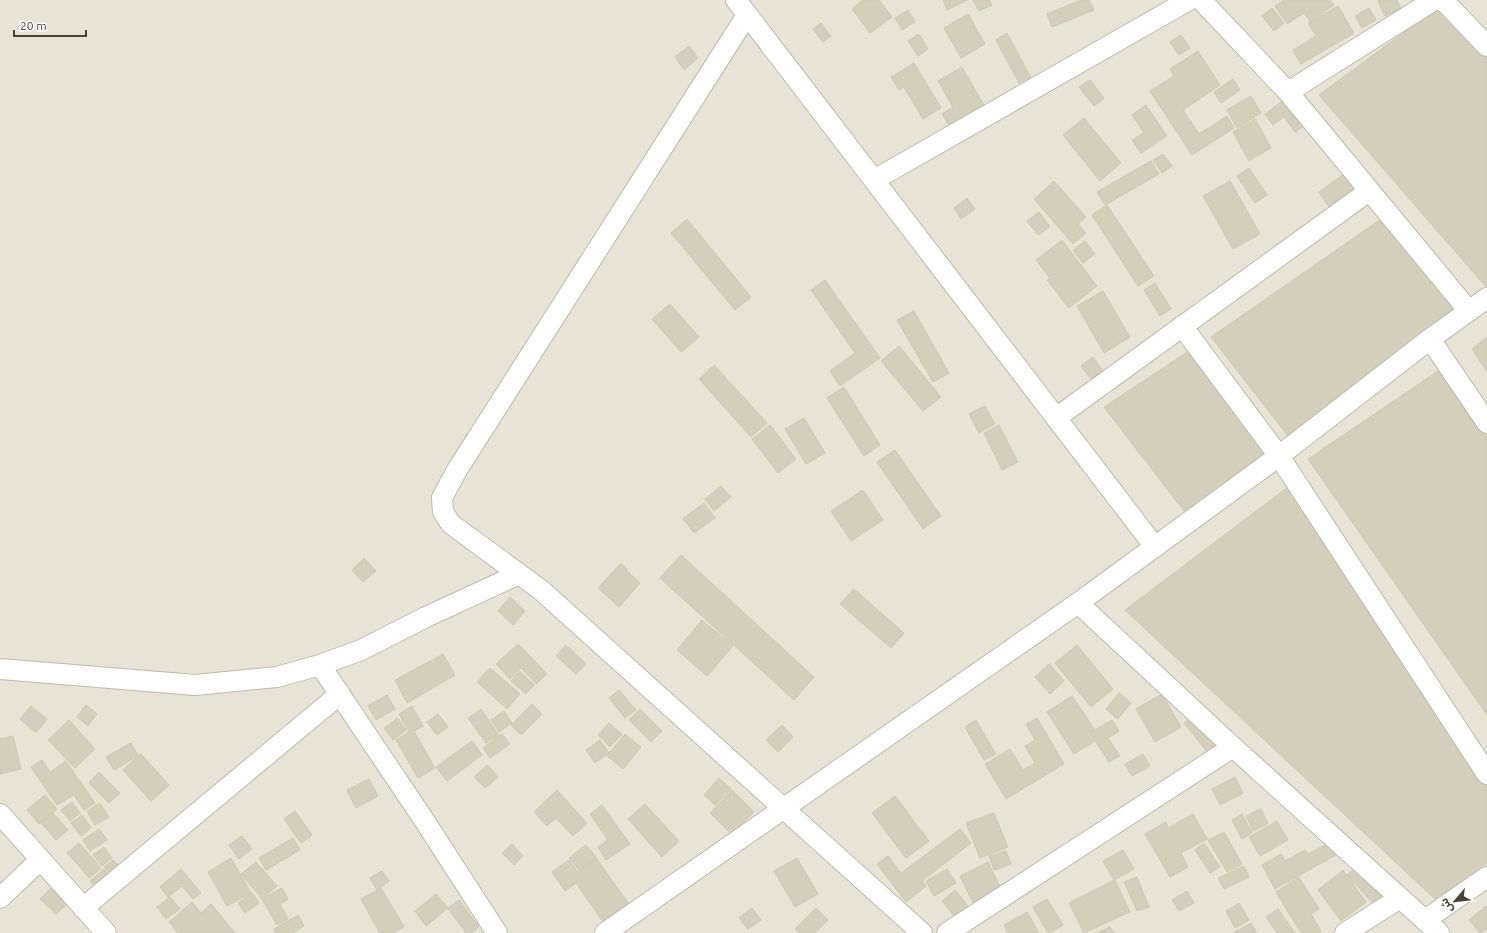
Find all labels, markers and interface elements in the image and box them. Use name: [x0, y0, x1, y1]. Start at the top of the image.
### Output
scale bar: [14, 12, 86, 38]
text: 20 m: [20, 19, 47, 32]
north arrow: [1435, 881, 1475, 921]
text: ش: [1437, 896, 1456, 915]

